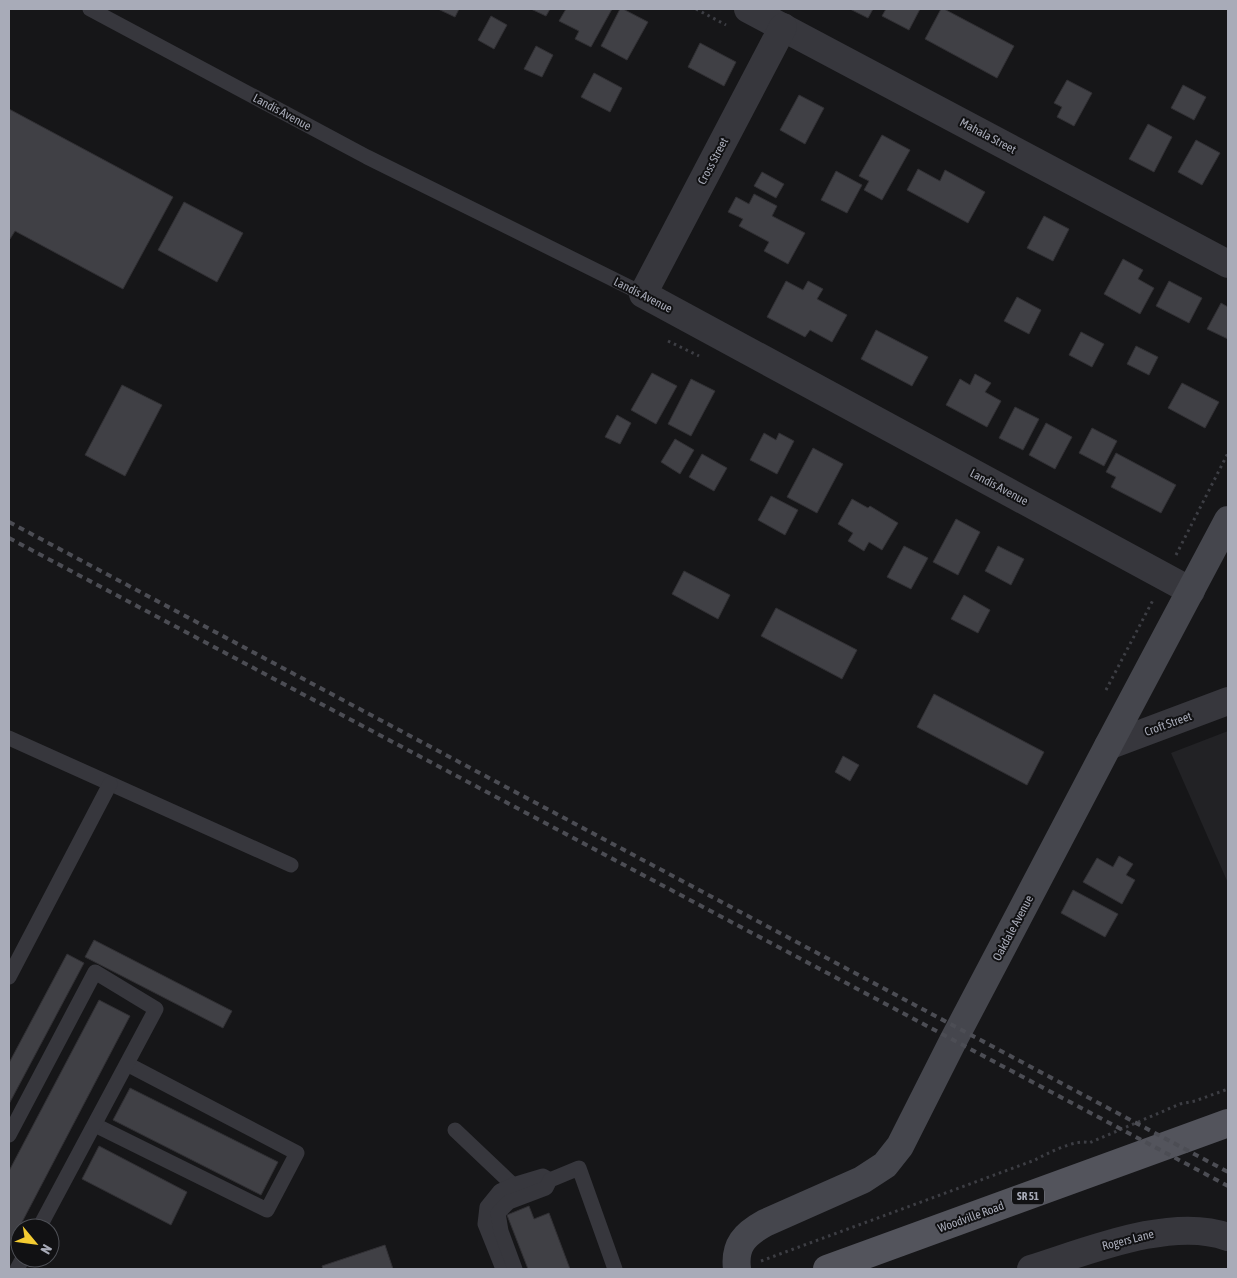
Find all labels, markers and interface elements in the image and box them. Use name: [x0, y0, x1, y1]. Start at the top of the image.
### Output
street label: Landis Avenue: [251, 91, 313, 133]
street label: Mahala Street: [957, 115, 1019, 157]
street label: Cross Street: [695, 135, 731, 187]
street label: Landis Avenue: [611, 274, 675, 316]
street label: Landis Avenue: [968, 466, 1030, 508]
street label: Croft Street: [1142, 709, 1194, 739]
street label: Oakdale Avenue: [990, 893, 1036, 963]
road number: SR 51: [1012, 1188, 1044, 1204]
street label: Woodville Road: [936, 1199, 1006, 1235]
north arrow: [10, 1218, 60, 1268]
street label: Rogers Lane: [1101, 1227, 1155, 1253]
text: N: [37, 1242, 55, 1257]

